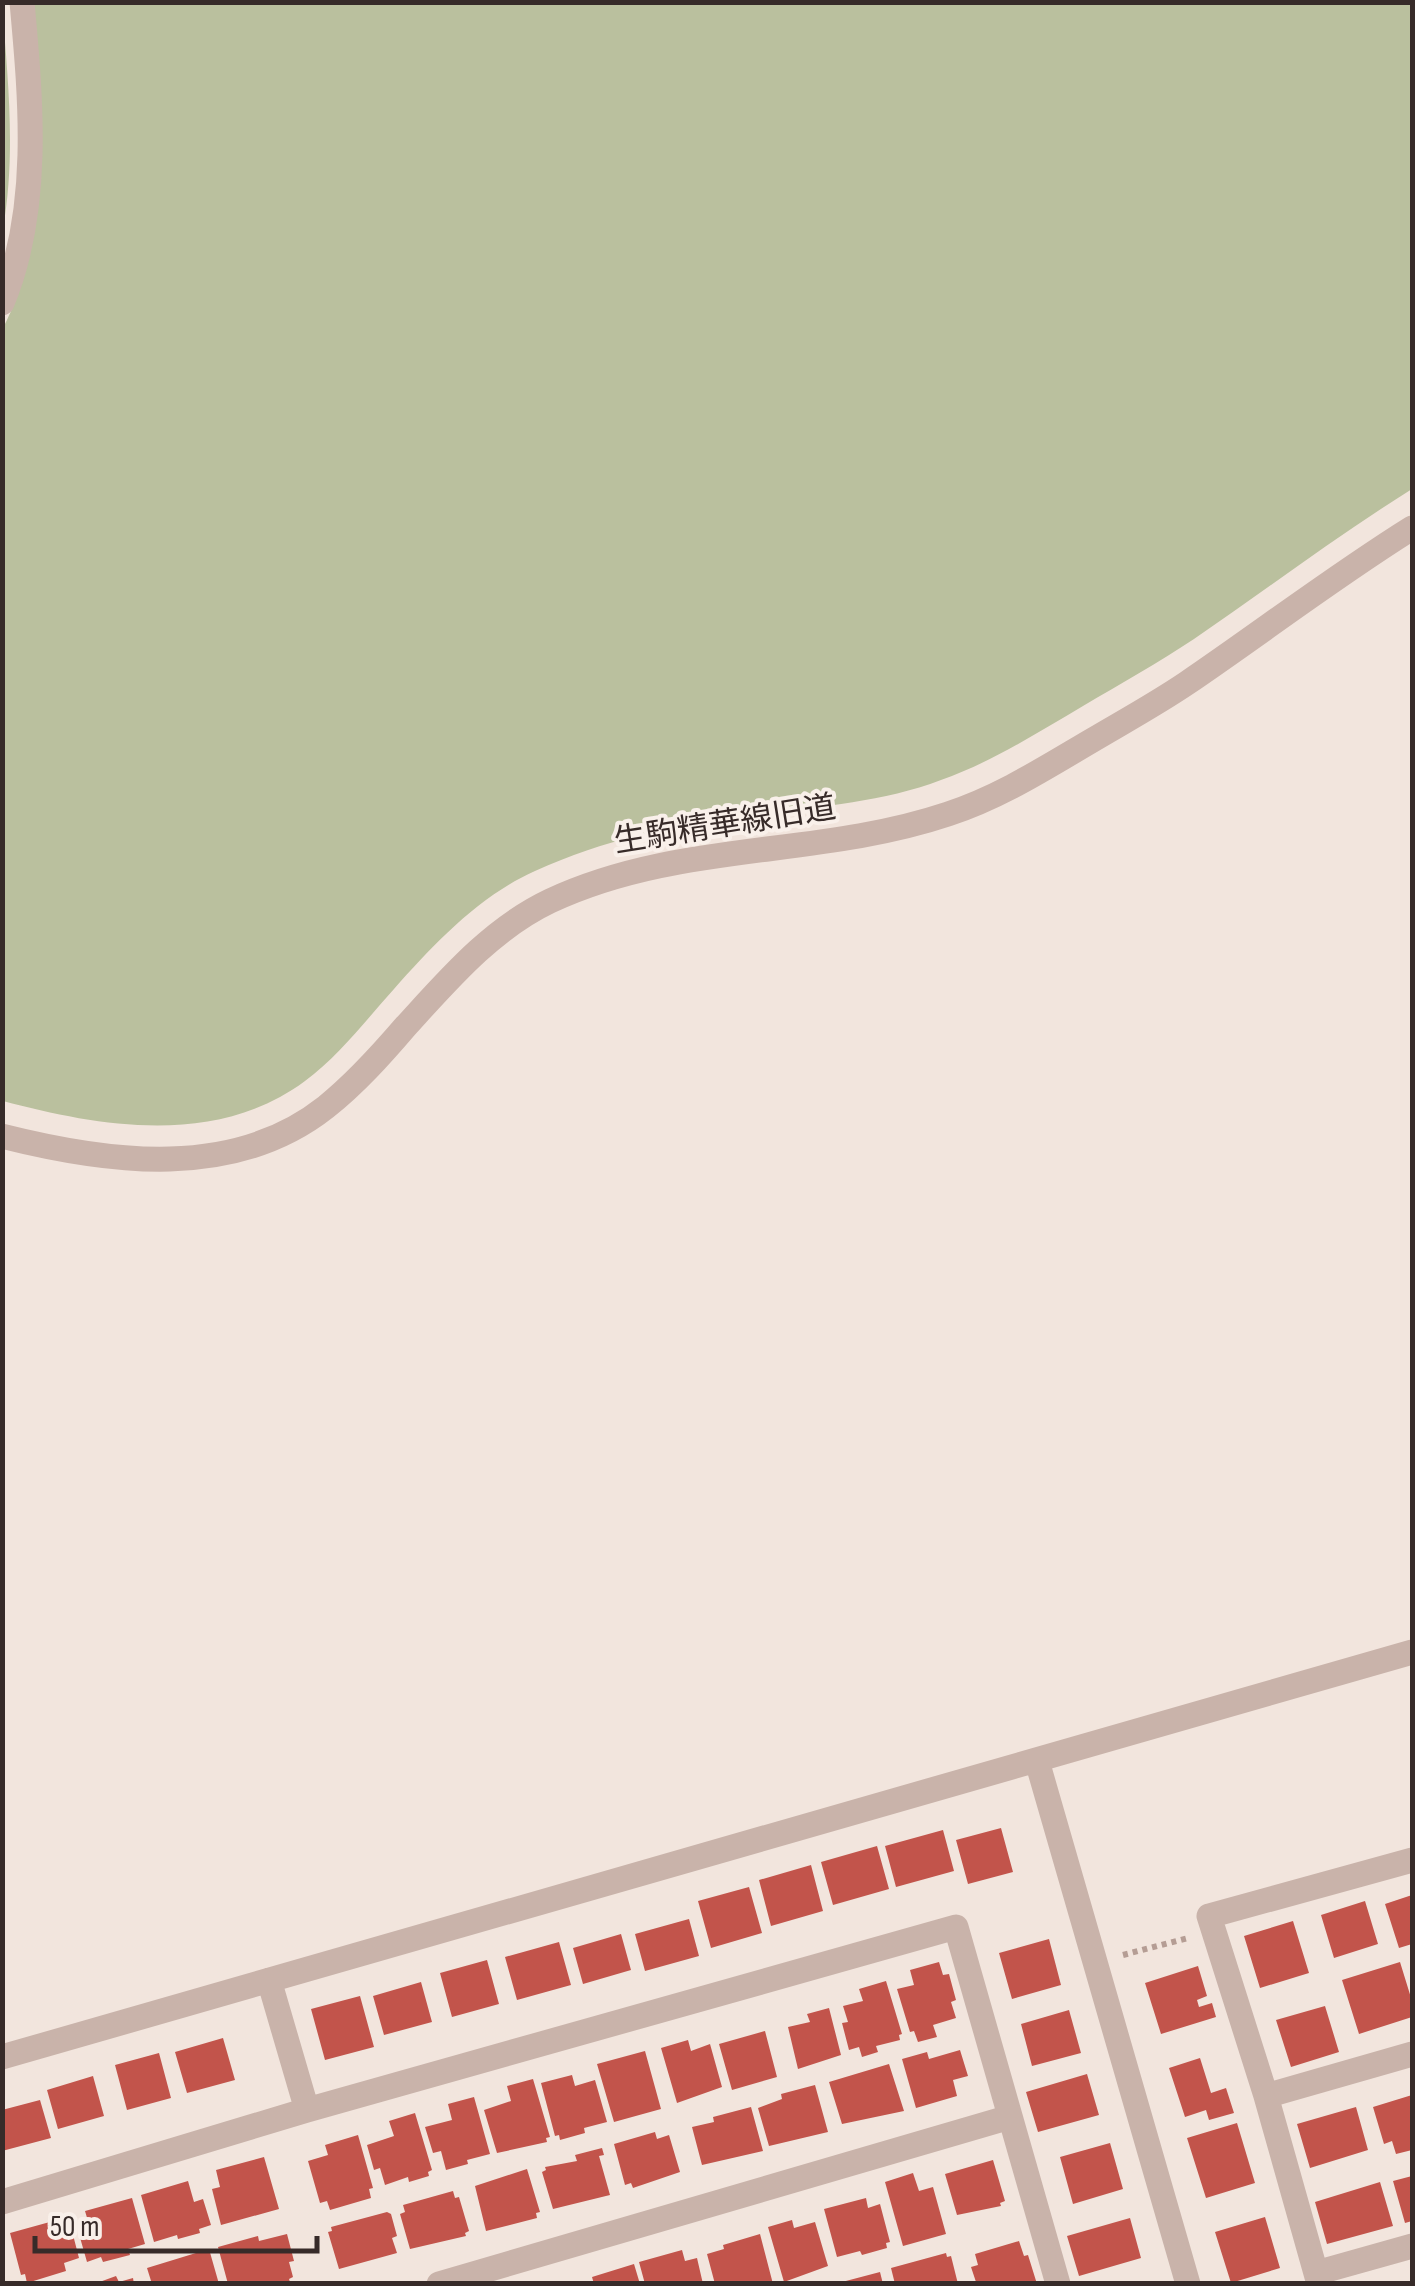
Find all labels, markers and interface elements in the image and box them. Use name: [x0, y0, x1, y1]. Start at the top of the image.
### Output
street label: 生駒精華線旧道: [611, 788, 839, 862]
scale bar: [35, 2191, 318, 2253]
text: 50 m: [50, 2209, 99, 2245]

